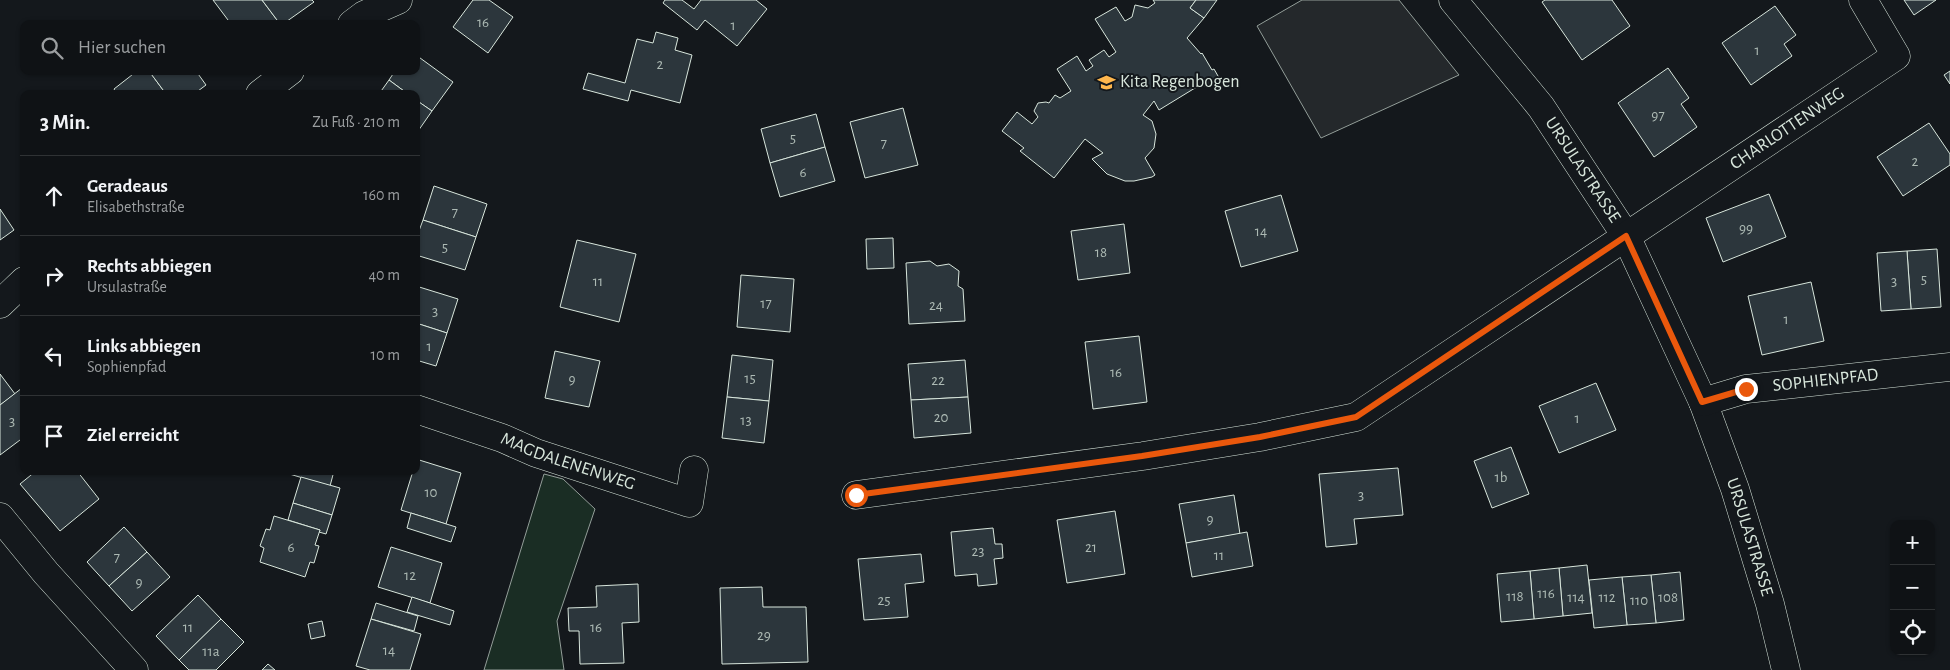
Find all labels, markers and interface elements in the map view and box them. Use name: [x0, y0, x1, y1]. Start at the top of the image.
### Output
house number: 16: [477, 15, 489, 30]
house number: 1: [730, 18, 736, 33]
search box: [20, 20, 420, 75]
icon: search: [38, 34, 66, 62]
text: Hier suchen: [78, 38, 166, 57]
house number: 1: [1754, 43, 1760, 58]
house number: 2: [657, 57, 664, 72]
school or university icon: Kita Regenbogen: [1096, 72, 1116, 92]
place label: Kita Regenbogen: [1120, 73, 1239, 91]
street label: CHARLOTTENWEG: [1727, 84, 1848, 173]
house number: 97: [1651, 108, 1665, 123]
text: 3 Min.: [40, 112, 90, 133]
text: Zu Fuß · 210 m: [312, 114, 400, 130]
street label: URSULASTRASSE: [1541, 114, 1624, 226]
house number: 5: [790, 131, 796, 146]
house number: 7: [881, 136, 887, 151]
house number: 2: [1912, 154, 1919, 169]
house number: 6: [799, 165, 807, 180]
text: Geradeaus: [87, 177, 168, 196]
icon: ahead: [40, 182, 68, 210]
text: 160 m: [363, 187, 400, 203]
text: Elisabethstraße: [87, 199, 185, 215]
house number: 7: [452, 205, 458, 220]
house number: 99: [1739, 221, 1753, 236]
house number: 14: [1255, 224, 1267, 239]
house number: 5: [442, 240, 448, 255]
house number: 18: [1095, 245, 1107, 260]
text: Rechts abbiegen: [87, 257, 212, 276]
icon: right: [40, 262, 68, 290]
text: 40 m: [368, 267, 400, 283]
house number: 5: [1921, 272, 1927, 287]
house number: 11: [593, 274, 603, 289]
house number: 3: [1891, 274, 1897, 289]
text: Ursulastraße: [87, 279, 167, 295]
house number: 17: [760, 296, 772, 311]
house number: 24: [929, 298, 943, 313]
house number: 3: [432, 304, 438, 319]
house number: 1: [1783, 312, 1789, 327]
text: Links abbiegen: [87, 337, 201, 356]
house number: 1: [426, 339, 432, 354]
icon: left: [40, 342, 68, 370]
text: 10 m: [371, 347, 400, 363]
text: Sophienpfad: [87, 359, 166, 375]
house number: 16: [1110, 365, 1122, 380]
street label: SOPHIENPFAD: [1772, 366, 1879, 395]
house number: 15: [744, 371, 756, 386]
house number: 9: [568, 372, 576, 387]
house number: 22: [931, 373, 945, 388]
route end: [1735, 378, 1758, 401]
house number: 20: [934, 410, 948, 425]
house number: 1: [1574, 411, 1580, 426]
house number: 13: [740, 413, 752, 428]
house number: 3: [9, 414, 15, 429]
icon: arrive: [40, 422, 68, 450]
text: Ziel erreicht: [87, 426, 179, 445]
street label: MAGDALENENWEG: [498, 430, 637, 494]
house number: 1b: [1495, 470, 1508, 485]
street label: URSULASTRASSE: [1723, 476, 1776, 598]
route start: [845, 484, 868, 507]
house number: 10: [424, 485, 438, 500]
house number: 3: [1358, 488, 1364, 503]
house number: 9: [1206, 512, 1214, 527]
map controls: [1890, 520, 1935, 655]
button: +: [1890, 520, 1935, 565]
house number: 6: [287, 540, 295, 555]
house number: 21: [1085, 540, 1097, 555]
house number: 23: [971, 544, 985, 559]
house number: 11: [1214, 548, 1224, 563]
house number: 7: [114, 550, 120, 565]
button: −: [1890, 565, 1935, 610]
house number: 12: [404, 568, 416, 583]
house number: 9: [135, 575, 143, 590]
house number: 116: [1537, 586, 1555, 601]
house number: 118: [1506, 589, 1524, 604]
house number: 114: [1567, 590, 1585, 605]
house number: 112: [1598, 590, 1616, 605]
house number: 108: [1658, 590, 1678, 605]
house number: 25: [877, 593, 891, 608]
house number: 110: [1630, 593, 1648, 608]
button: locate: [1890, 610, 1935, 655]
house number: 11: [183, 620, 193, 635]
house number: 16: [590, 620, 602, 635]
house number: 29: [757, 628, 771, 643]
house number: 14: [383, 643, 395, 658]
house number: 11a: [202, 644, 220, 659]

